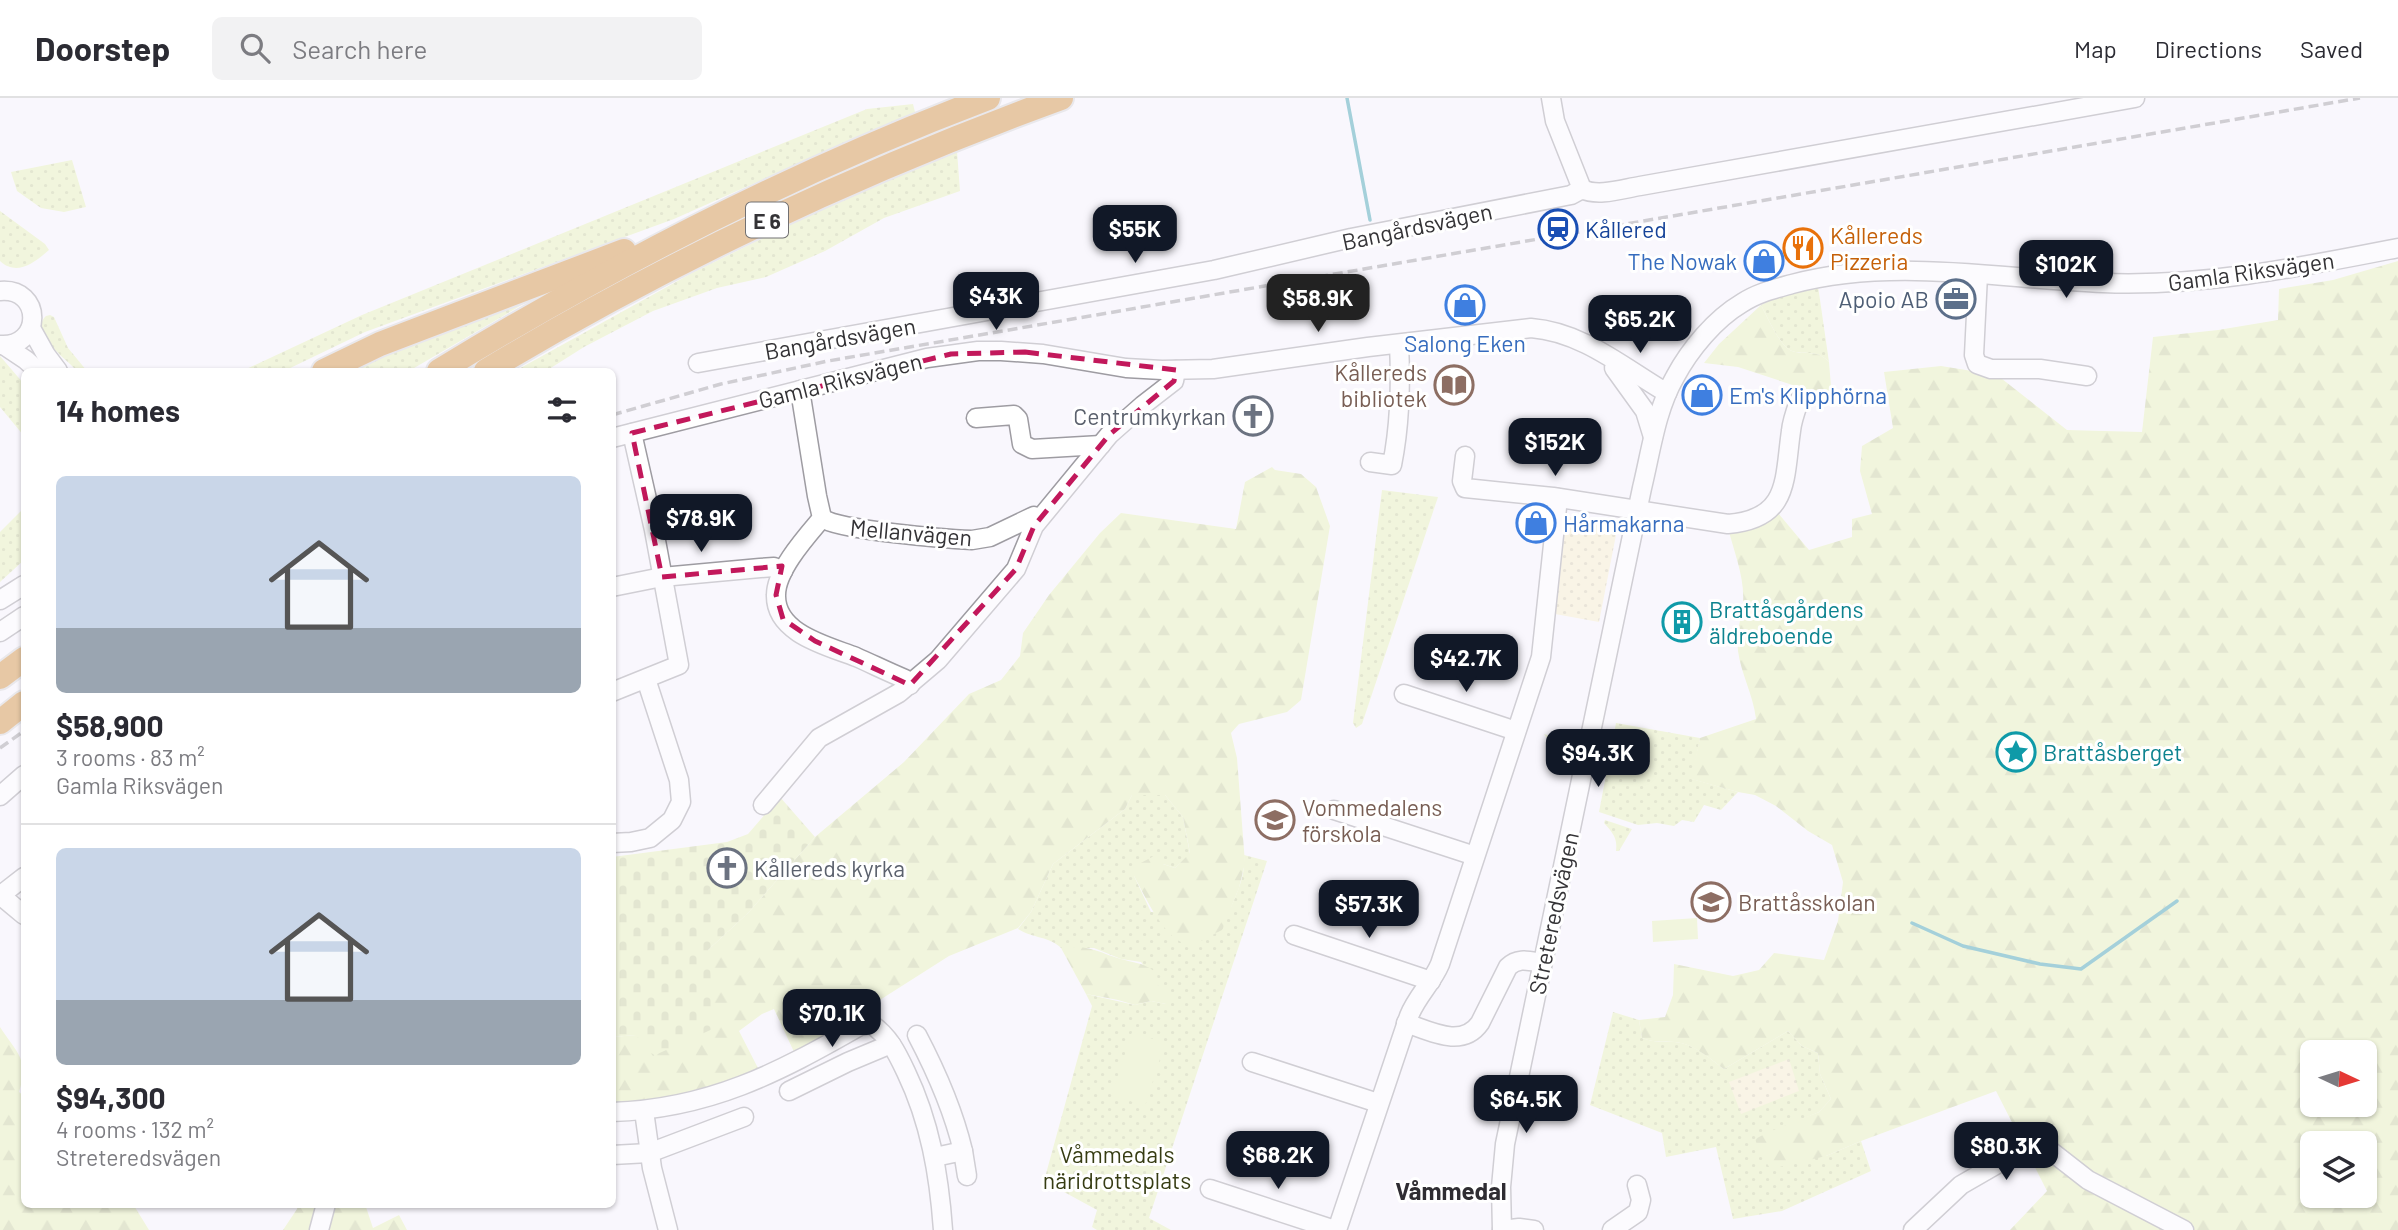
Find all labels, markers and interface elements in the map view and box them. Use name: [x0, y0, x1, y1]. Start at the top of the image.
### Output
search box: [212, 17, 702, 80]
text: Doorstep: [35, 28, 170, 68]
icon: search: [236, 29, 274, 67]
text: Search here: [292, 33, 427, 64]
text: Map: [2074, 34, 2117, 63]
text: Directions: [2155, 34, 2262, 63]
text: Saved: [2300, 34, 2363, 63]
street label: Bangårdsvägen: [1339, 196, 1495, 256]
road number: E 6: [746, 202, 788, 238]
pin: $55K: [1094, 206, 1176, 265]
station icon: Kållered: [1537, 208, 1579, 250]
text: $55K: [1109, 214, 1161, 242]
place label: Kållered: [1585, 215, 1667, 243]
place label: Kållereds Pizzeria: [1830, 221, 1923, 275]
restaurant icon: Kållereds Pizzeria: [1782, 227, 1824, 269]
shop icon: The Nowak: [1743, 240, 1785, 282]
pin: $102K: [2017, 240, 2115, 300]
street label: Gamla Riksvägen: [2166, 245, 2336, 297]
place label: The Nowak: [1628, 247, 1737, 275]
text: $102K: [2035, 249, 2097, 277]
pin: $43K: [955, 272, 1037, 332]
pin: $58.9K: [1261, 274, 1375, 334]
office icon: Apoio AB: [1935, 278, 1977, 320]
text: $43K: [969, 281, 1023, 309]
text: $58.9K: [1283, 283, 1353, 311]
shop icon: Salong Eken: [1444, 284, 1486, 326]
place label: Apoio AB: [1839, 285, 1929, 313]
pin: $65.2K: [1583, 296, 1697, 355]
text: $65.2K: [1604, 304, 1676, 332]
street label: Bangårdsvägen: [762, 311, 918, 365]
place label: Salong Eken: [1404, 329, 1526, 357]
street label: Gamla Riksvägen: [755, 346, 925, 414]
place label: Kållereds bibliotek: [1334, 358, 1427, 412]
library icon: Kållereds bibliotek: [1433, 364, 1475, 406]
shop icon: Em's Klipphörna: [1681, 374, 1723, 416]
place label: Em's Klipphörna: [1729, 381, 1887, 409]
icon: filters: [543, 391, 581, 429]
text: 14 homes: [56, 392, 180, 428]
church icon: Centrumkyrkan: [1232, 395, 1274, 437]
place label: Centrumkyrkan: [1073, 402, 1226, 430]
pin: $152K: [1506, 418, 1604, 478]
text: $152K: [1525, 427, 1585, 455]
pin: $78.9K: [644, 494, 758, 554]
shop icon: Hårmakarna: [1515, 502, 1557, 544]
text: $78.9K: [666, 503, 736, 531]
place label: Hårmakarna: [1563, 509, 1685, 537]
street label: Mellanvägen: [849, 513, 973, 551]
icon: home: [256, 522, 382, 648]
place label: Brattåsgårdens äldreboende: [1709, 595, 1864, 649]
building icon: Brattåsgårdens äldreboende: [1661, 601, 1703, 643]
pin: $42.7K: [1409, 634, 1523, 694]
text: $42.7K: [1430, 643, 1502, 671]
text: $58,900: [56, 707, 164, 743]
pin: $94.3K: [1541, 730, 1655, 789]
place icon: Brattåsberget: [1995, 731, 2037, 773]
text: $94.3K: [1562, 738, 1634, 766]
place label: Brattåsberget: [2043, 738, 2182, 766]
text: 3 rooms · 83 m²: [56, 743, 205, 771]
text: Gamla Riksvägen: [56, 771, 223, 799]
place label: Vommedalens förskola: [1302, 793, 1442, 847]
school or university icon: Vommedalens förskola: [1254, 799, 1296, 841]
street label: Streteredsvägen: [1522, 829, 1584, 997]
church icon: Kållereds kyrka: [706, 847, 748, 889]
place label: Kållereds kyrka: [754, 854, 905, 882]
pin: $57.3K: [1312, 880, 1426, 940]
school or university icon: Brattåsskolan: [1690, 881, 1732, 923]
place label: Brattåsskolan: [1738, 888, 1876, 916]
text: $57.3K: [1335, 889, 1403, 917]
icon: home: [256, 894, 382, 1020]
pin: $70.1K: [775, 990, 889, 1049]
text: $70.1K: [799, 998, 865, 1026]
north arrow: [2300, 1040, 2376, 1116]
map controls: [2300, 1040, 2377, 1208]
pin: $64.5K: [1469, 1076, 1583, 1135]
text: $94,300: [56, 1079, 166, 1115]
text: $64.5K: [1490, 1084, 1562, 1112]
text: 4 rooms · 132 m²: [56, 1115, 214, 1143]
pin: $80.3K: [1949, 1122, 2063, 1182]
text: $80.3K: [1970, 1131, 2042, 1159]
button: layers: [2300, 1131, 2377, 1208]
pin: $68.2K: [1221, 1132, 1335, 1191]
park label: Våmmedals näridrottsplats: [1043, 1140, 1191, 1194]
text: $68.2K: [1242, 1140, 1314, 1168]
text: Streteredsvägen: [56, 1143, 221, 1171]
district label: Våmmedal: [1395, 1176, 1507, 1205]

